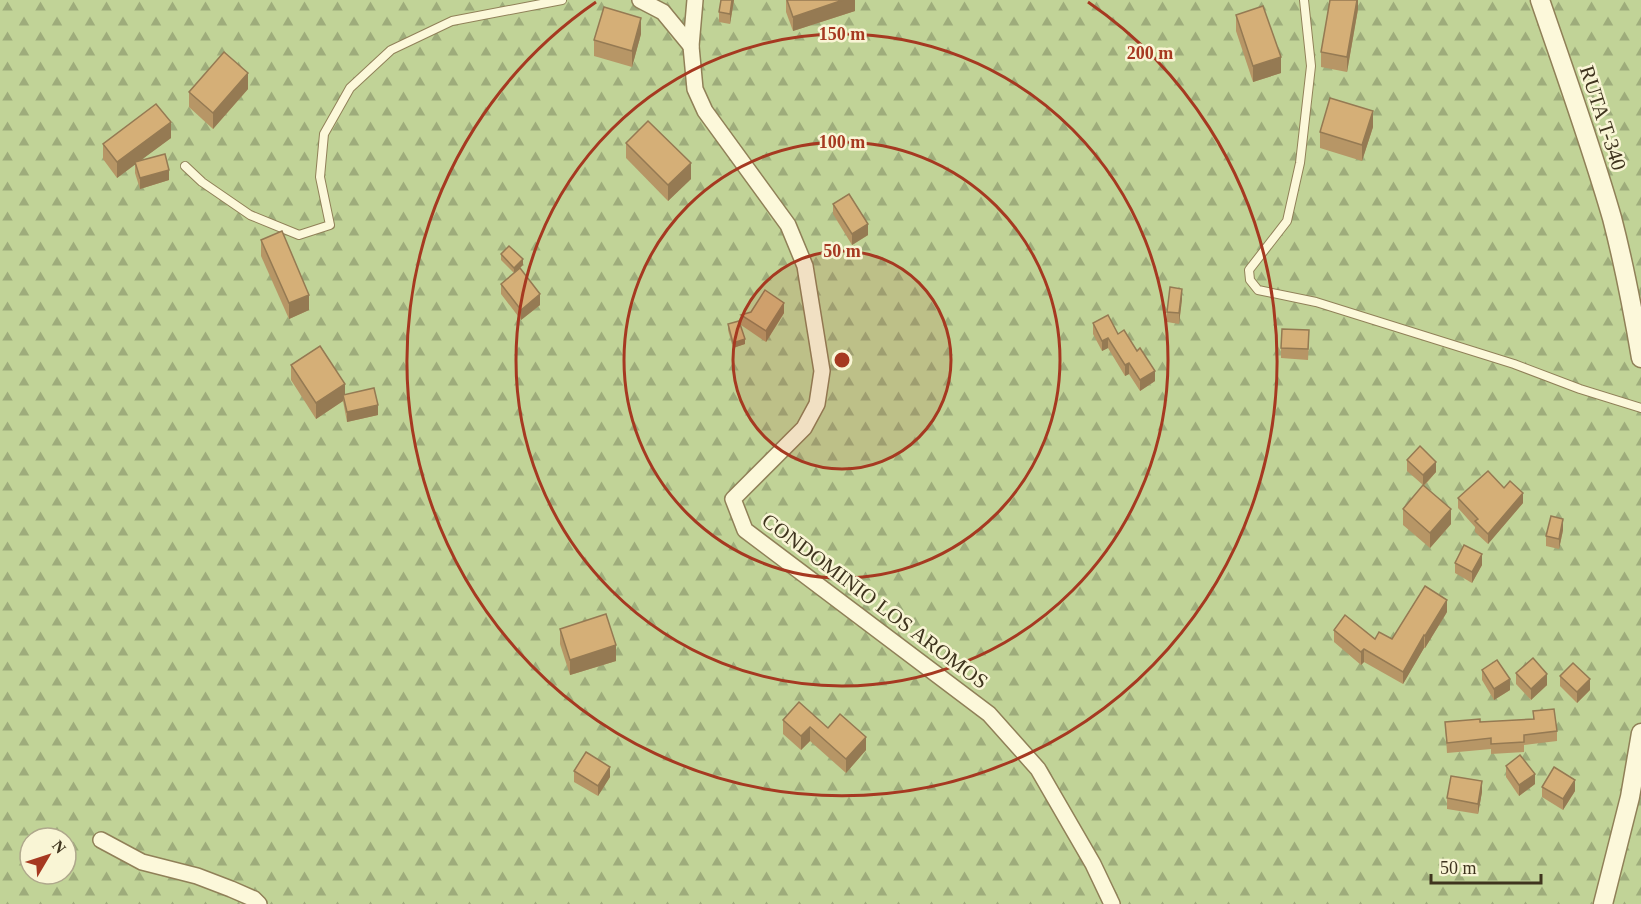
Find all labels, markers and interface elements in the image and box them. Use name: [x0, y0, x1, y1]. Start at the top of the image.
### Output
text: 150 m: [819, 24, 865, 44]
text: 200 m: [1127, 43, 1173, 63]
street label: RUTA T-340: [1575, 63, 1631, 173]
text: 100 m: [819, 132, 865, 152]
text: 50 m: [823, 241, 861, 261]
centre of rings: [832, 350, 852, 370]
street label: CONDOMINIO LOS AROMOS: [757, 508, 993, 694]
north arrow: [18, 826, 78, 886]
text: N: [49, 837, 70, 857]
scale bar: [1431, 847, 1540, 885]
text: 50 m: [1440, 858, 1477, 878]

